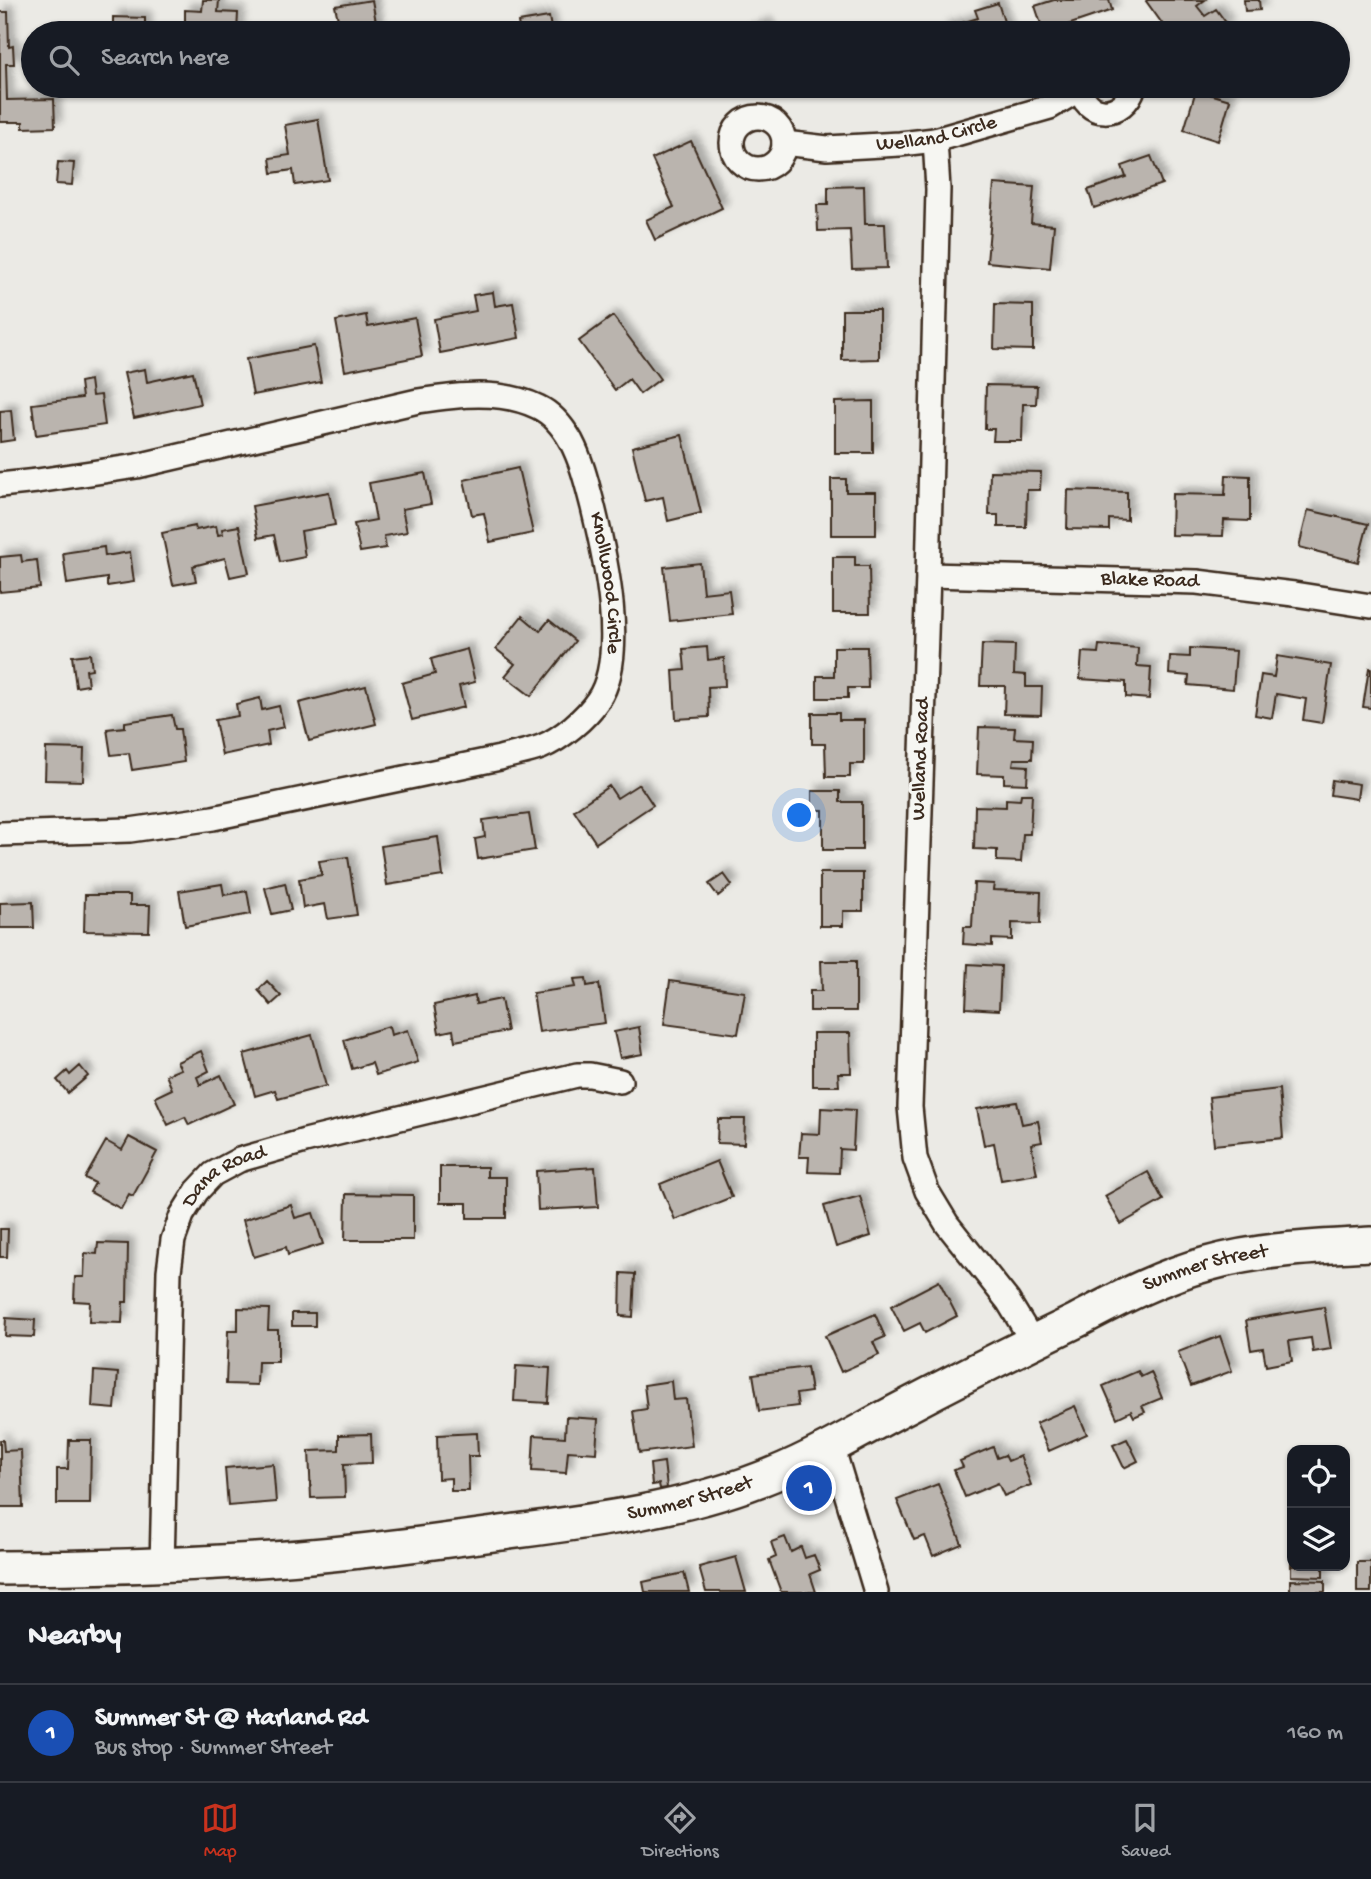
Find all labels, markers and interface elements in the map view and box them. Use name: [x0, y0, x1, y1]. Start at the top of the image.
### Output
search box: [21, 21, 1350, 98]
icon: search: [45, 41, 83, 79]
text: Search here: [101, 44, 229, 75]
street label: Welland Circle: [875, 110, 1001, 158]
street label: Knollwood Circle: [582, 510, 625, 656]
street label: Blake Road: [1100, 567, 1201, 595]
street label: Welland Road: [907, 696, 937, 821]
your location: [782, 798, 816, 832]
street label: Dana Road: [176, 1140, 271, 1214]
street label: Summer Street: [1139, 1239, 1272, 1298]
map controls: [1287, 1445, 1350, 1571]
button: locate: [1287, 1445, 1350, 1508]
pin: 1: [786, 1462, 832, 1514]
street label: Summer Street: [625, 1470, 759, 1527]
button: layers: [1287, 1508, 1350, 1571]
text: Nearby: [28, 1620, 121, 1655]
text: Summer St @ Harland Rd: [95, 1704, 367, 1735]
text: 1: [46, 1720, 56, 1747]
text: 160 m: [1287, 1720, 1343, 1747]
text: Bus stop · Summer Street: [95, 1735, 332, 1762]
tab: Map: [201, 1799, 239, 1864]
tab: Directions: [642, 1799, 719, 1864]
tab: Saved: [1121, 1799, 1170, 1864]

